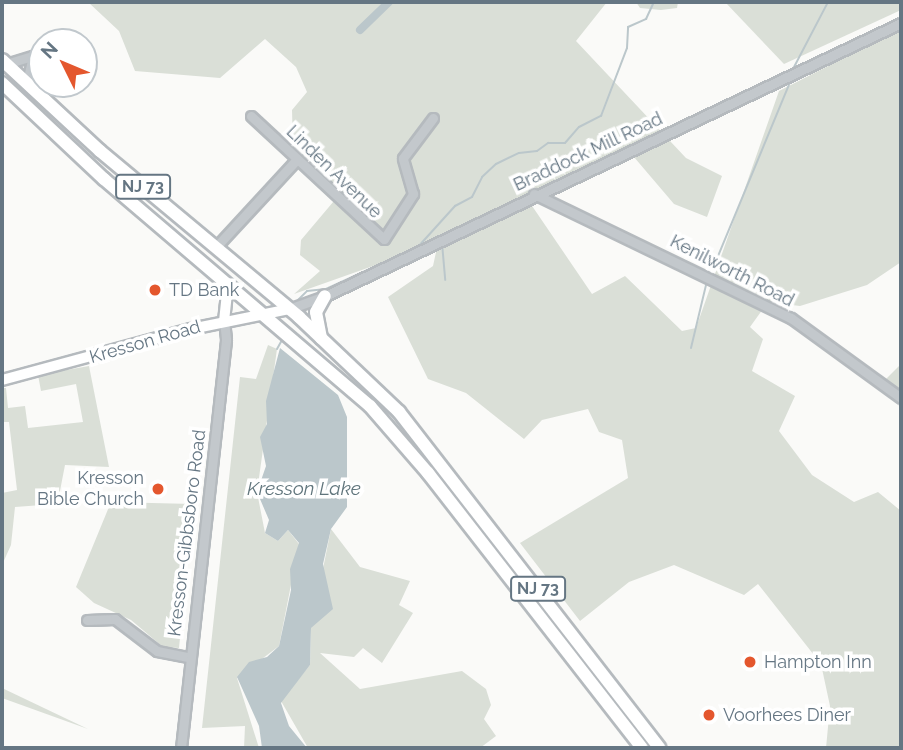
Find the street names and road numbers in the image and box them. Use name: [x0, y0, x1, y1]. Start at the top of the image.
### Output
street label: Braddock Mill Road: [510, 108, 666, 196]
street label: Linden Avenue: [282, 121, 386, 223]
road number: NJ 73: [115, 174, 171, 200]
street label: Kenilworth Road: [666, 230, 798, 312]
street label: Kresson Road: [87, 316, 203, 368]
street label: Kresson-Gibbsboro Road: [164, 428, 210, 638]
road number: NJ 73: [510, 576, 566, 602]

